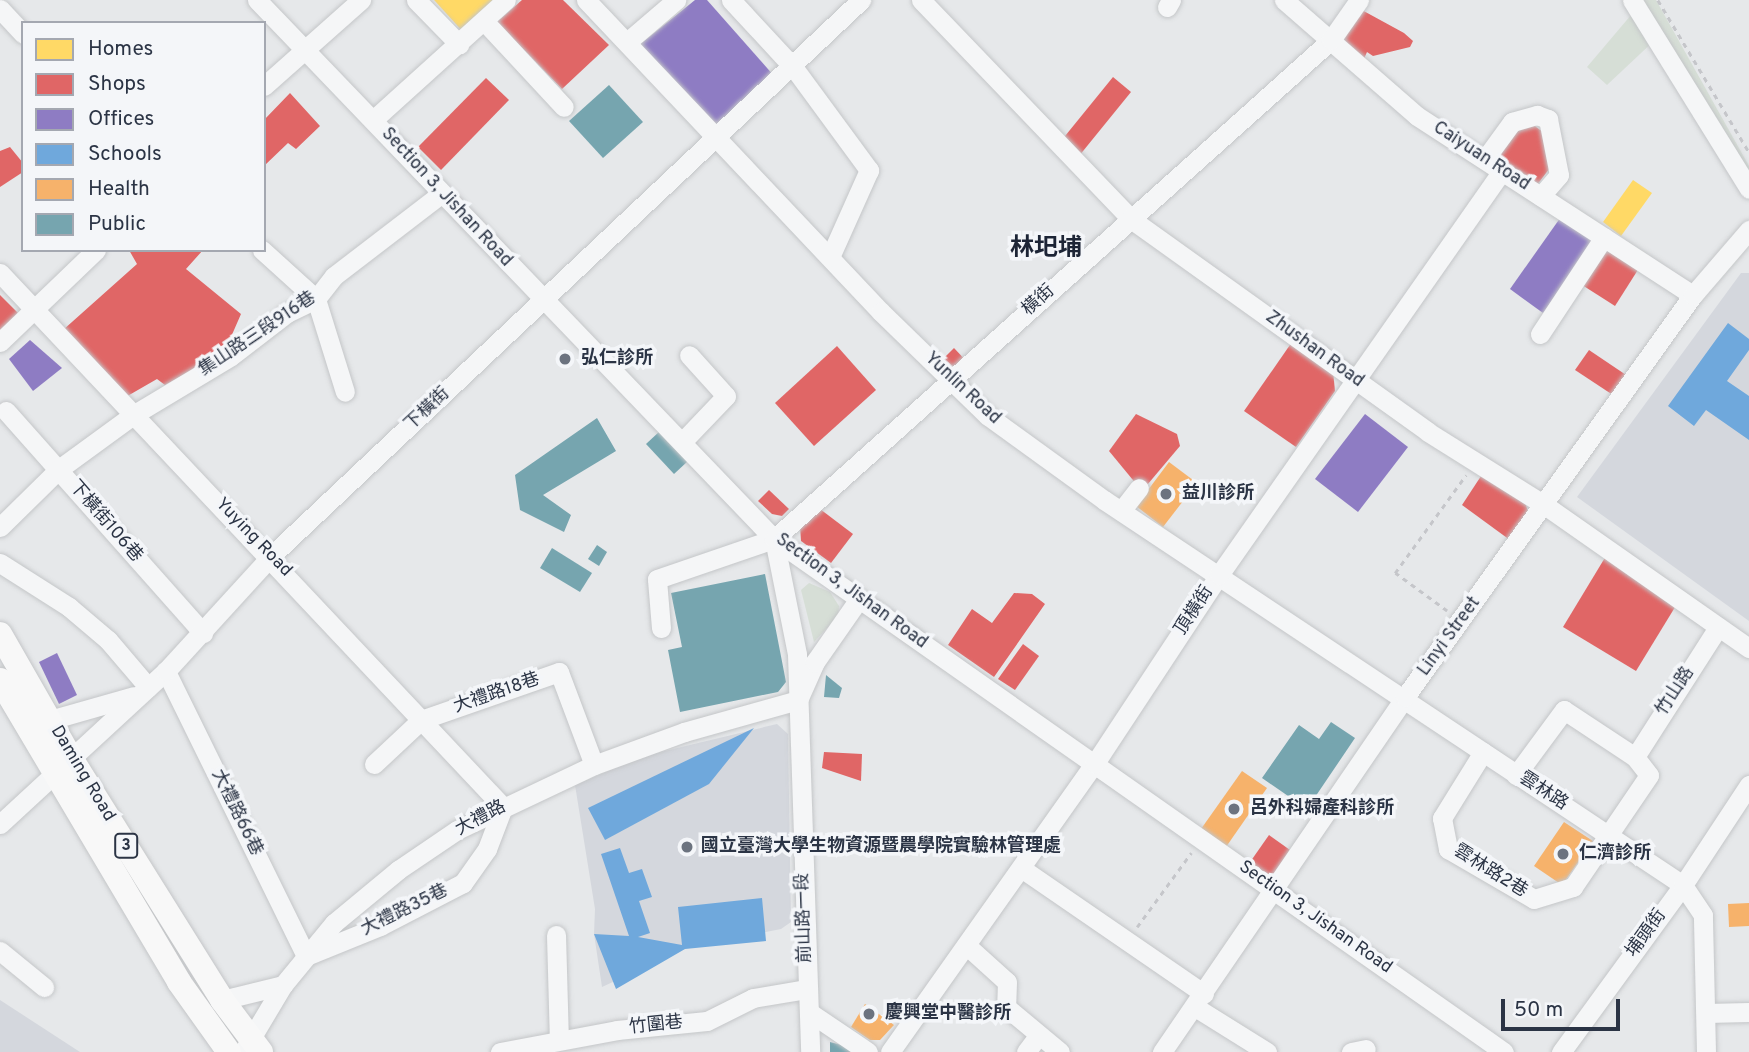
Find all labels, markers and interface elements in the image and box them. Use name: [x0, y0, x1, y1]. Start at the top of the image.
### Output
legend: [21, 21, 266, 252]
text: Homes: [88, 36, 153, 63]
text: Shops: [88, 71, 146, 98]
text: Offices: [88, 106, 154, 133]
street label: Caiyuan Road: [1428, 118, 1534, 196]
street label: Section 3, Jishan Road: [376, 124, 516, 272]
text: Schools: [88, 141, 162, 168]
text: Health: [88, 176, 150, 203]
text: Public: [88, 211, 146, 238]
district label: 林圯埔: [1010, 236, 1082, 264]
street label: 橫街: [1018, 281, 1060, 321]
street label: 集山路三段916巷: [196, 288, 320, 382]
street label: Zhushan Road: [1261, 307, 1367, 393]
place label: 弘仁診所: [581, 348, 653, 370]
street label: Yunlin Road: [919, 348, 1005, 430]
marker: 弘仁診所: [555, 349, 575, 369]
street label: 下橫街: [401, 384, 455, 436]
street label: 下橫街106巷: [64, 477, 146, 567]
place label: 益川診所: [1182, 483, 1254, 505]
marker: 益川診所: [1156, 484, 1176, 504]
street label: Yuying Road: [210, 494, 296, 582]
street label: Section 3, Jishan Road: [771, 530, 931, 654]
street label: 頂橫街: [1171, 582, 1219, 640]
street label: Linyi Street: [1414, 593, 1486, 681]
street label: 竹山路: [1652, 663, 1700, 721]
street label: 大禮路18巷: [451, 669, 543, 719]
street label: Daming Road: [45, 722, 119, 826]
street label: 大禮路66巷: [206, 766, 266, 860]
street label: 雲林路: [1514, 768, 1572, 816]
street label: 大禮路: [452, 797, 510, 841]
place label: 呂外科婦產科診所: [1250, 798, 1394, 820]
marker: 呂外科婦產科診所: [1224, 799, 1244, 819]
road number: 3: [114, 834, 138, 859]
place label: 國立臺灣大學生物資源暨農學院實驗林管理處: [701, 836, 1061, 858]
marker: 國立臺灣大學生物資源暨農學院實驗林管理處: [679, 839, 695, 855]
street label: 雲林路2巷: [1449, 841, 1531, 903]
place label: 仁濟診所: [1579, 843, 1651, 865]
marker: 仁濟診所: [1553, 844, 1573, 864]
street label: Section 3, Jishan Road: [1234, 857, 1396, 979]
street label: 前山路一段: [793, 873, 817, 963]
street label: 大禮路35巷: [358, 881, 452, 941]
street label: 埔頭街: [1622, 906, 1672, 962]
scale bar: [1504, 986, 1623, 1030]
text: 50 m: [1514, 997, 1563, 1024]
place label: 慶興堂中醫診所: [885, 1003, 1011, 1025]
marker: 慶興堂中醫診所: [859, 1004, 879, 1024]
street label: 竹圍巷: [628, 1012, 684, 1040]

